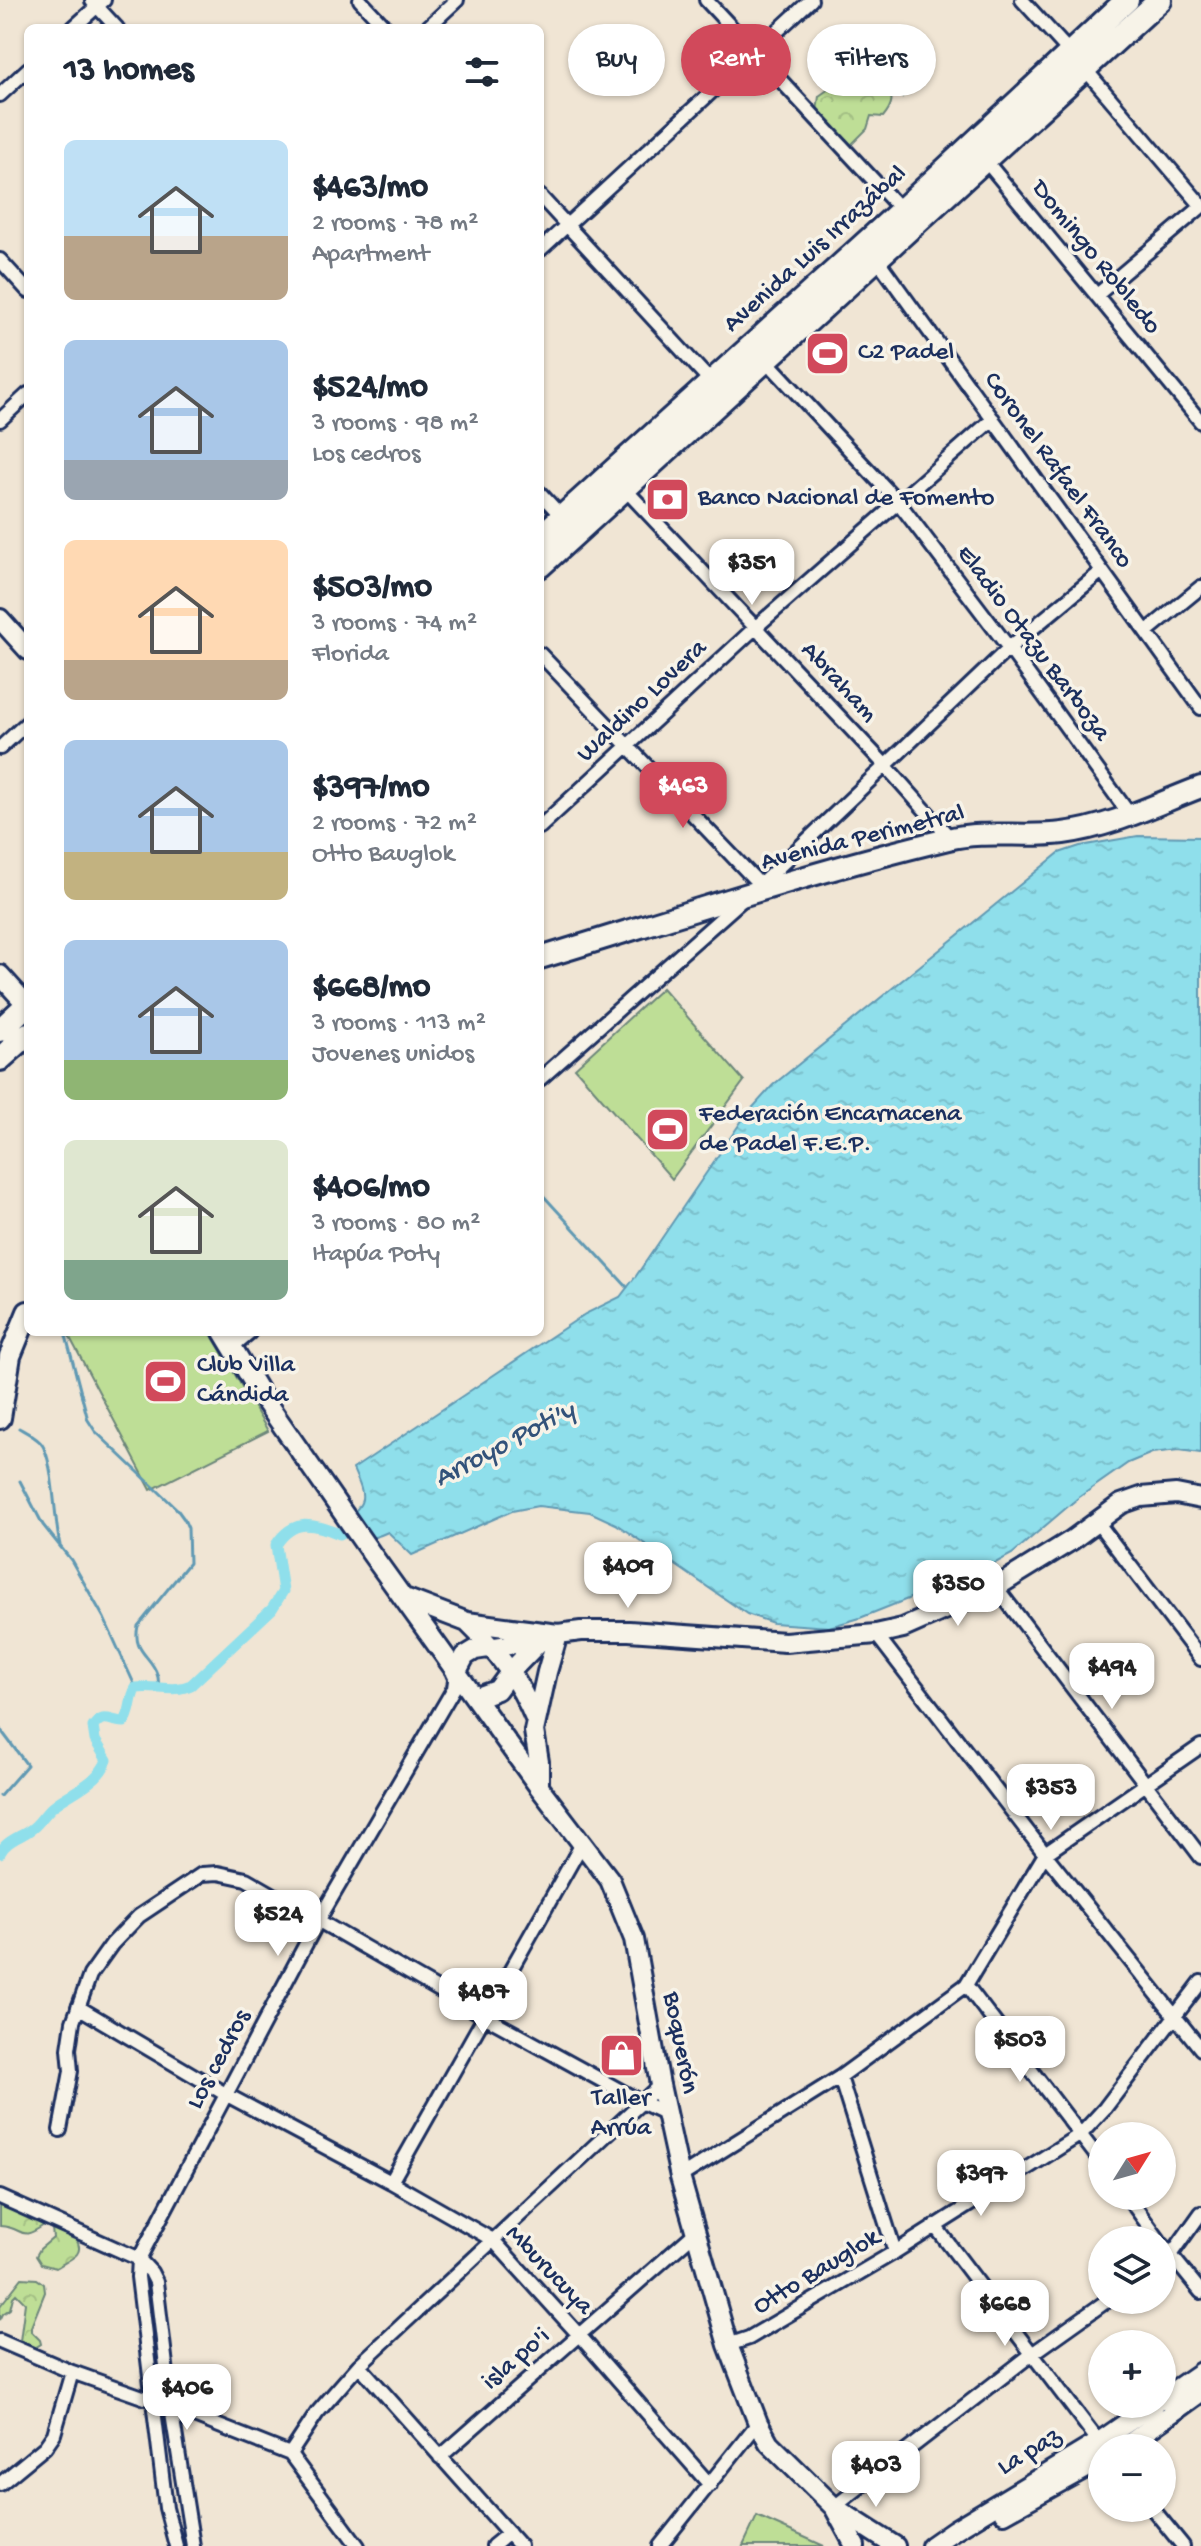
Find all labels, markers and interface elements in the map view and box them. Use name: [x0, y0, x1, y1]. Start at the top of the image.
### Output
chip: Buy: [568, 24, 665, 96]
chip: Rent: [681, 24, 791, 96]
chip: Filters: [807, 24, 936, 96]
icon: filters: [460, 50, 504, 94]
text: 13 homes: [64, 52, 194, 92]
street label: Avenida Luis Irrazábal: [718, 160, 914, 340]
text: $463/mo: [312, 169, 428, 209]
icon: home: [128, 172, 224, 268]
street label: Domingo Robledo: [1022, 173, 1167, 342]
text: 2 rooms · 78 m²: [312, 209, 478, 240]
text: Apartment: [312, 240, 429, 271]
sports icon: C2 Padel: [803, 329, 851, 377]
place label: C2 Padel: [858, 338, 954, 369]
street label: Coronel Rafael Franco: [975, 367, 1139, 575]
text: $524/mo: [312, 369, 428, 409]
icon: home: [128, 372, 224, 468]
text: 3 rooms · 98 m²: [312, 409, 479, 440]
text: Los cedros: [312, 440, 421, 471]
bank icon: Banco Nacional de Fomento: [643, 475, 691, 523]
place label: Banco Nacional de Fomento: [697, 484, 995, 515]
pin: $351: [705, 539, 799, 607]
street label: Eladio Otazu Barboza: [948, 540, 1117, 749]
text: $351: [727, 549, 777, 580]
text: $503/mo: [312, 569, 432, 609]
icon: home: [128, 572, 224, 668]
text: 3 rooms · 74 m²: [312, 609, 477, 640]
street label: Waldino Lovera: [571, 633, 716, 770]
street label: Abraham: [793, 636, 883, 730]
text: Florida: [312, 640, 389, 671]
pin: $463: [636, 762, 730, 830]
text: $397/mo: [312, 769, 430, 809]
icon: home: [128, 772, 224, 868]
text: $463: [658, 772, 708, 803]
street label: Avenida Perimetral: [758, 799, 968, 879]
text: 2 rooms · 72 m²: [312, 809, 477, 840]
text: Otto Bauglok: [312, 840, 454, 871]
text: $668/mo: [312, 969, 430, 1009]
icon: home: [128, 972, 224, 1068]
text: 3 rooms · 113 m²: [312, 1009, 486, 1040]
text: Jovenes unidos: [312, 1040, 474, 1071]
place label: Federación Encarnacena de Padel F.E.P.: [698, 1100, 963, 1161]
sports icon: Federación Encarnacena de Padel F.E.P.: [644, 1106, 692, 1154]
text: $406/mo: [312, 1169, 430, 1209]
icon: home: [128, 1172, 224, 1268]
text: 3 rooms · 80 m²: [312, 1209, 480, 1240]
text: Itapúa Poty: [312, 1240, 440, 1271]
place label: Club Villa Cándida: [197, 1351, 296, 1412]
sports icon: Club Villa Cándida: [142, 1357, 190, 1405]
water label: Arroyo Poti'y: [429, 1393, 583, 1496]
pin: $409: [581, 1542, 675, 1610]
text: $409: [602, 1552, 654, 1583]
pin: $350: [911, 1560, 1005, 1628]
text: $350: [931, 1570, 985, 1601]
pin: $494: [1065, 1643, 1159, 1711]
text: $494: [1087, 1653, 1137, 1684]
pin: $353: [1004, 1764, 1098, 1832]
text: $353: [1025, 1774, 1077, 1805]
pin: $524: [231, 1890, 325, 1958]
text: $524: [253, 1900, 303, 1931]
pin: $487: [436, 1968, 530, 2036]
text: $487: [457, 1978, 509, 2009]
street label: Boquerón: [654, 1988, 704, 2097]
street label: Los cedros: [181, 2004, 260, 2115]
pin: $503: [973, 2016, 1067, 2084]
text: $503: [993, 2026, 1047, 2057]
shop icon: Taller Arrúa: [597, 2032, 645, 2080]
place label: Taller Arrúa: [590, 2084, 653, 2145]
north arrow: [1088, 2122, 1176, 2210]
map controls: [1088, 2122, 1176, 2522]
pin: $397: [934, 2150, 1028, 2218]
text: $397: [955, 2160, 1007, 2191]
street label: Mburucuya: [497, 2219, 600, 2324]
street label: Otto Bauglok: [748, 2222, 888, 2323]
button: layers: [1088, 2226, 1176, 2314]
pin: $668: [958, 2280, 1052, 2348]
text: $668: [979, 2290, 1031, 2321]
street label: isla po'i: [477, 2322, 557, 2398]
button: +: [1088, 2330, 1176, 2418]
pin: $406: [140, 2364, 234, 2432]
text: $406: [161, 2374, 213, 2405]
street label: La paz: [993, 2421, 1069, 2484]
button: −: [1088, 2434, 1176, 2522]
pin: $403: [829, 2441, 923, 2509]
text: $403: [850, 2451, 902, 2482]

